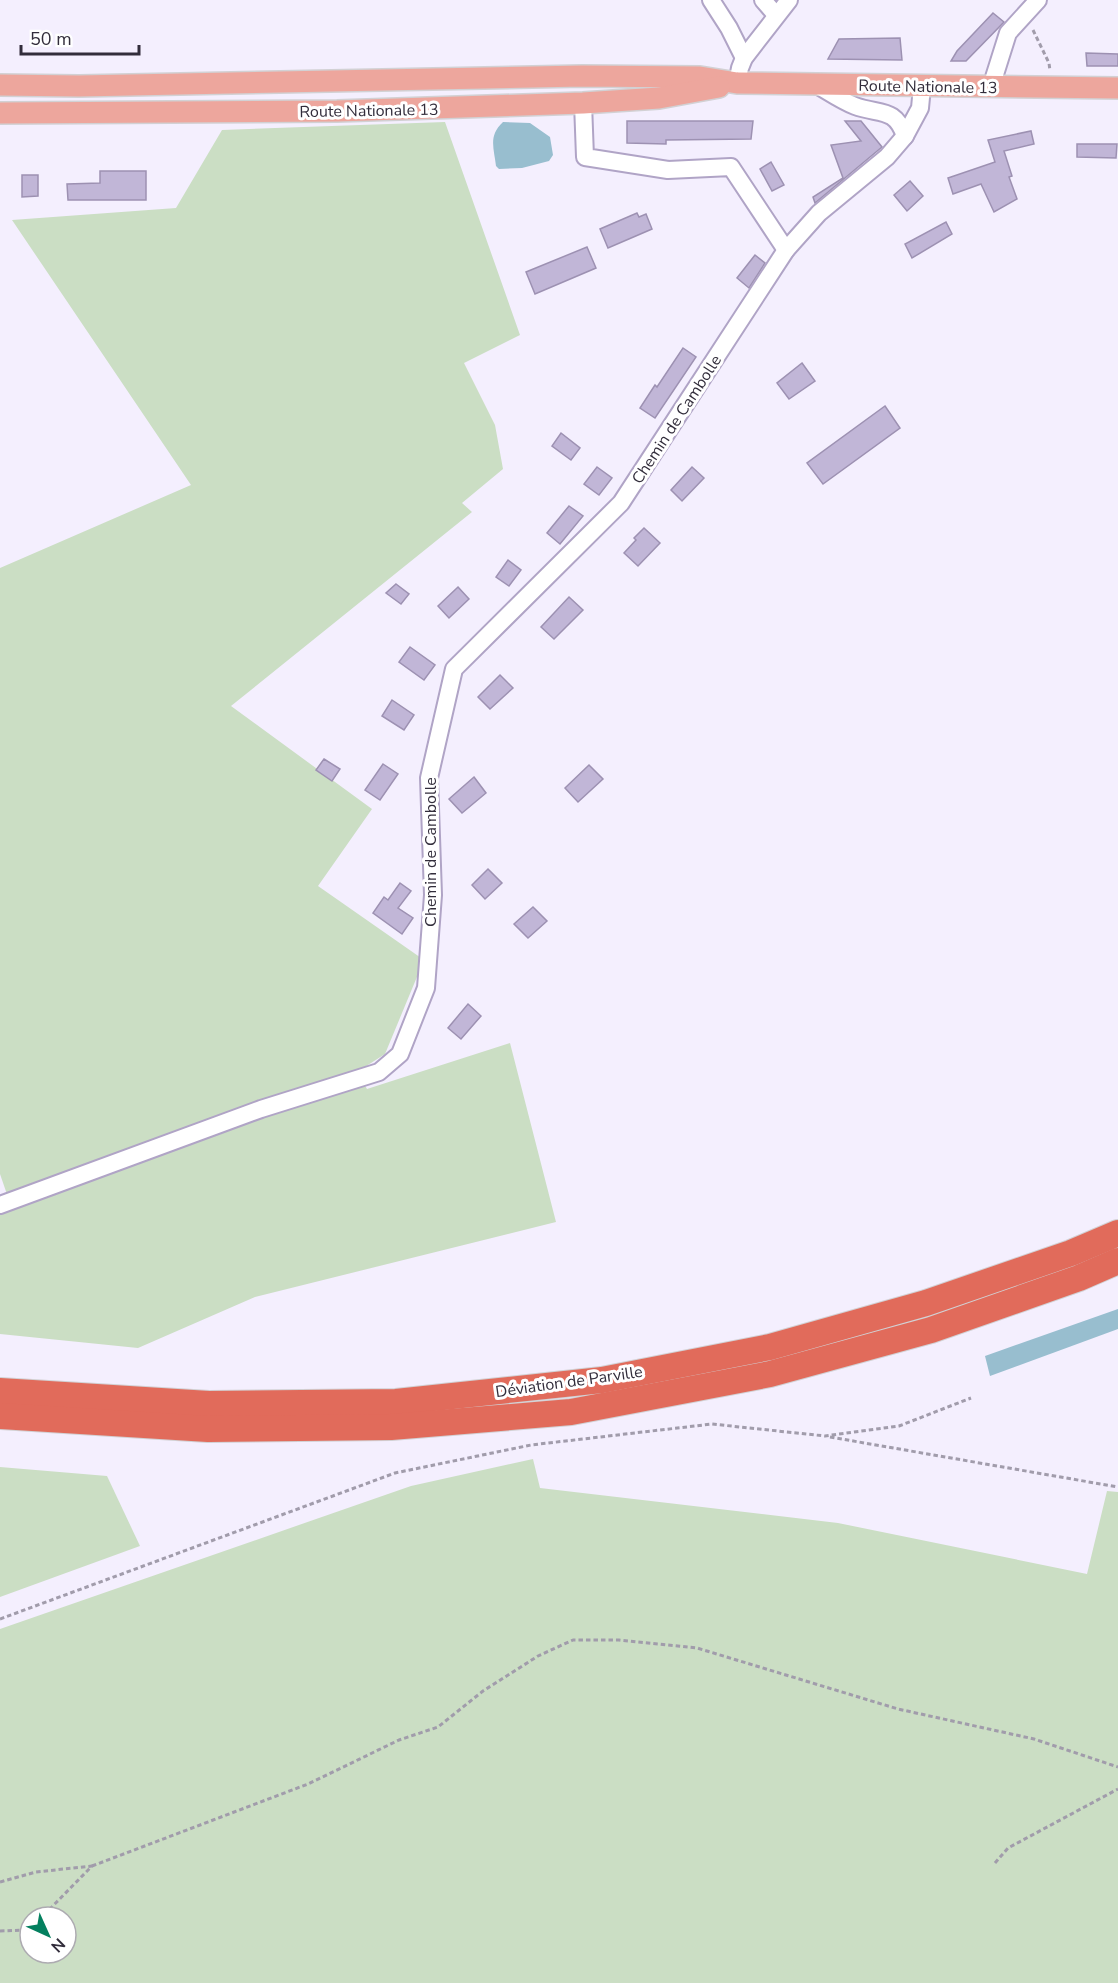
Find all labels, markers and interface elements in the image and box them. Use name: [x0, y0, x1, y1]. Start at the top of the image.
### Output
scale bar: [21, 18, 140, 56]
text: 50 m: [30, 27, 72, 51]
street label: Route Nationale 13: [858, 75, 998, 99]
street label: Route Nationale 13: [299, 99, 439, 123]
street label: Chemin de Cambolle: [627, 351, 727, 488]
street label: Chemin de Cambolle: [420, 777, 442, 927]
street label: Déviation de Parville: [494, 1361, 644, 1403]
north arrow: [18, 1905, 78, 1965]
text: N: [46, 1933, 70, 1957]

